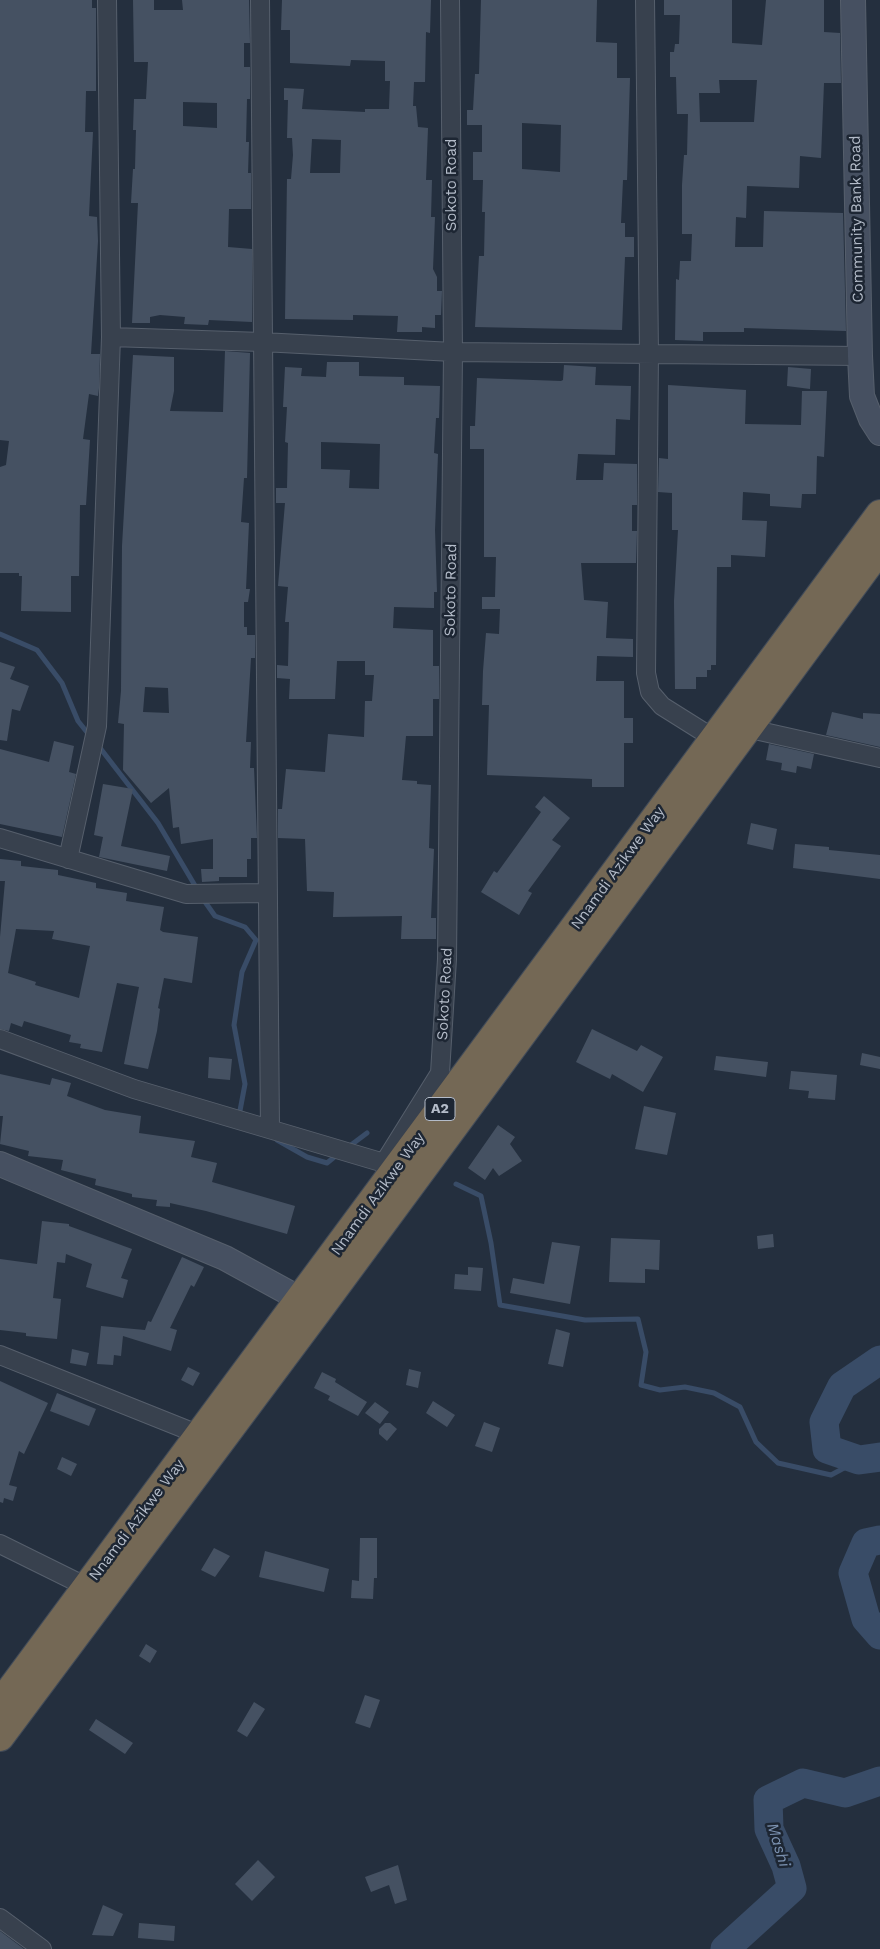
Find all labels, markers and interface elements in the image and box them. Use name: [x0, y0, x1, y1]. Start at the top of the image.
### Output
street label: Community Bank Road: [847, 135, 867, 303]
street label: Sokoto Road: [443, 139, 461, 231]
street label: Sokoto Road: [441, 543, 461, 637]
street label: Nnamdi Azikwe Way: [567, 803, 669, 933]
street label: Sokoto Road: [434, 947, 456, 1041]
road number: A2: [425, 1098, 455, 1120]
street label: Nnamdi Azikwe Way: [327, 1129, 429, 1259]
street label: Nnamdi Azikwe Way: [85, 1456, 189, 1584]
water label: Mashi: [762, 1821, 794, 1869]

